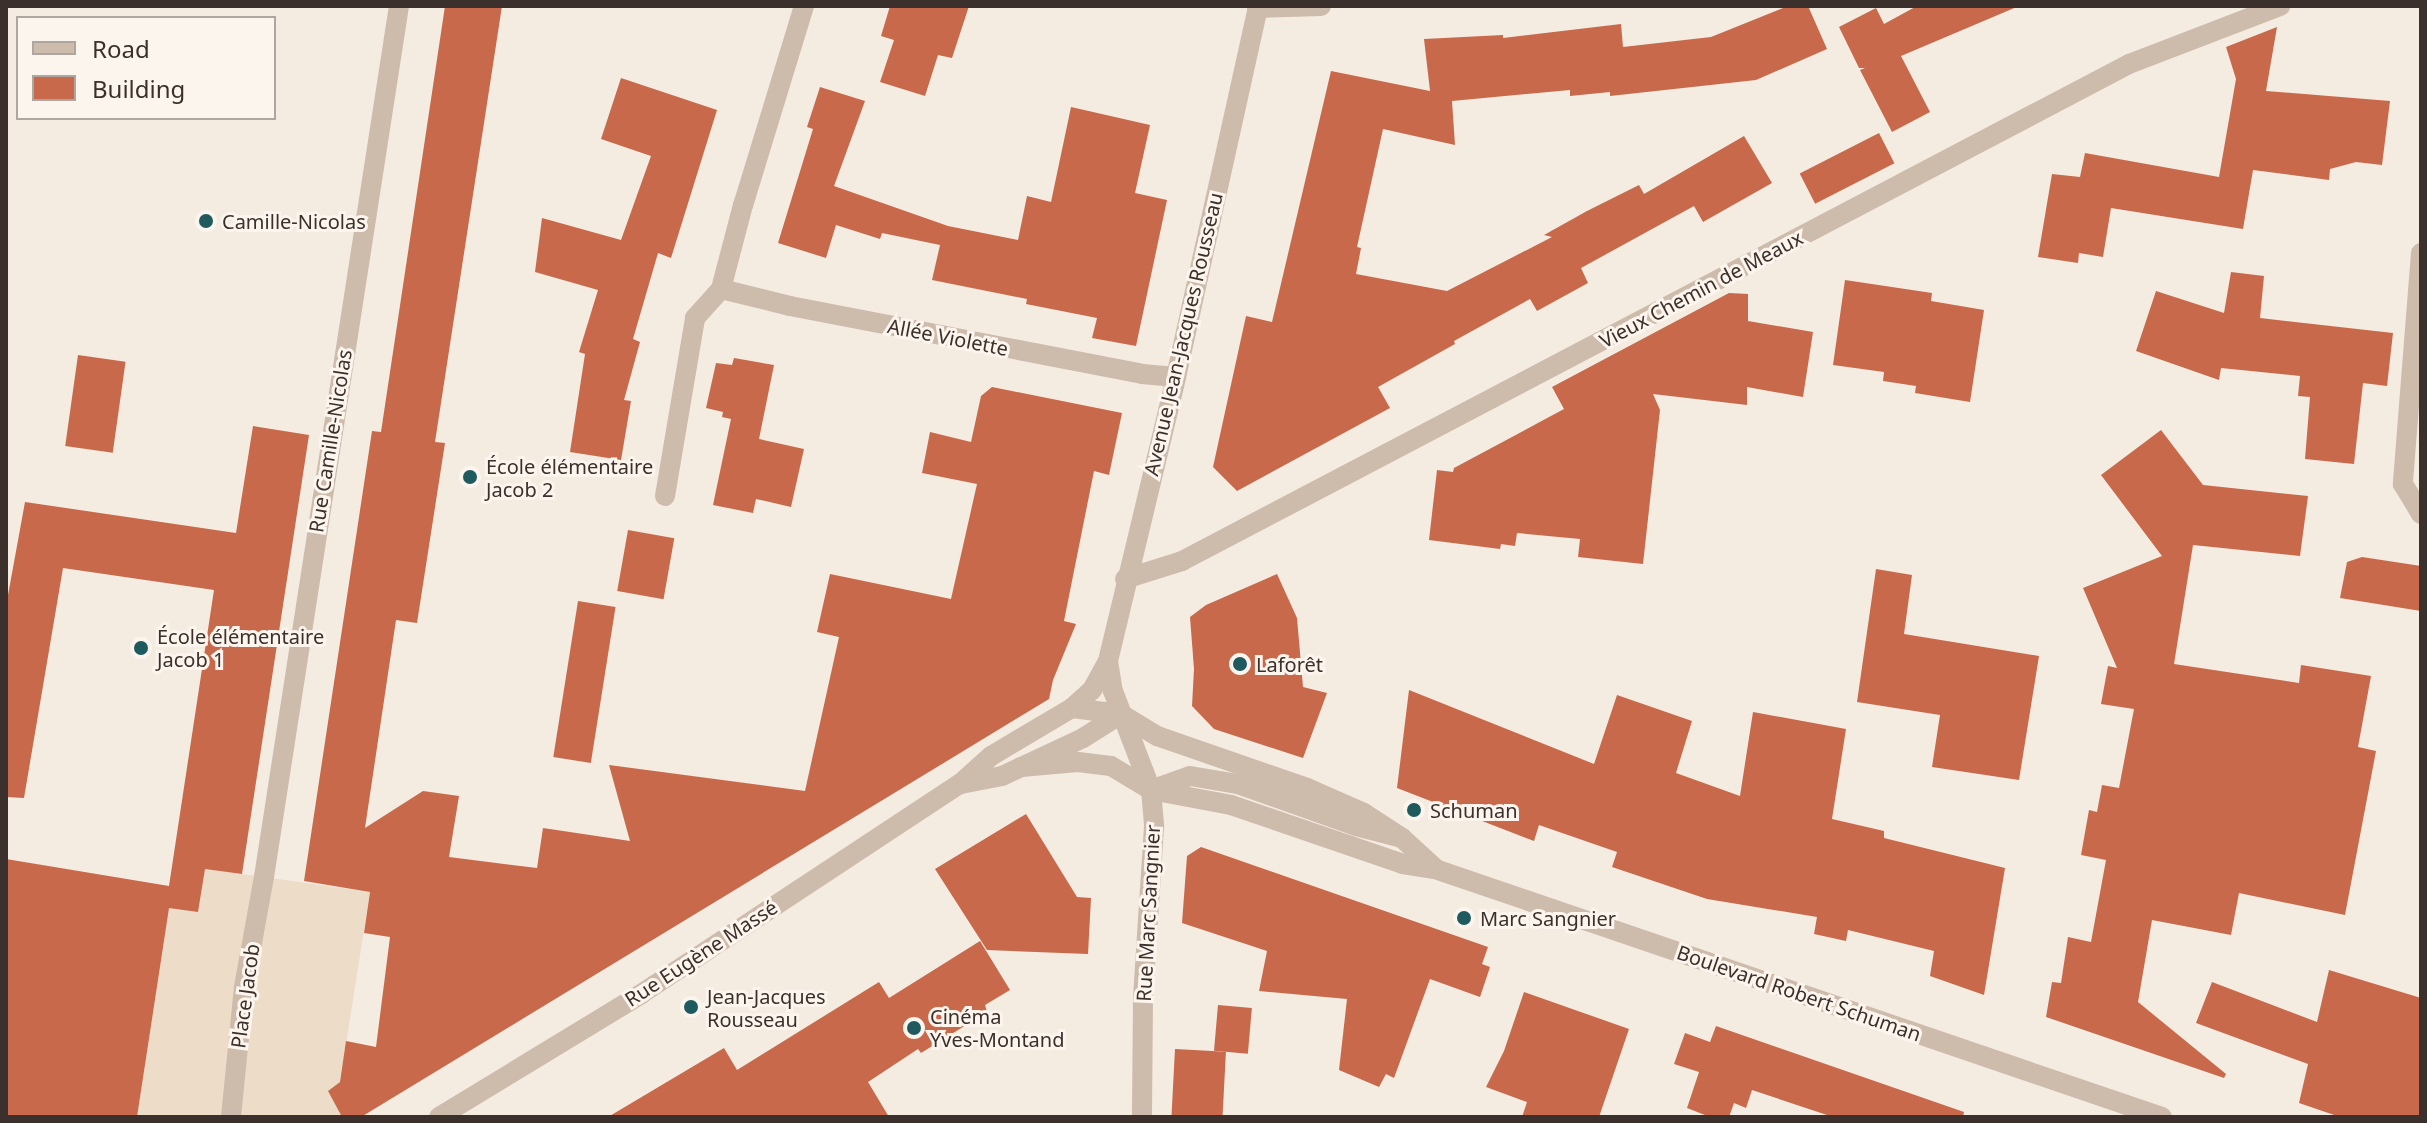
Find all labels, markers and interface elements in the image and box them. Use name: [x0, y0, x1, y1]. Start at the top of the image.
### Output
legend: [16, 16, 276, 120]
text: Road: [92, 32, 150, 65]
text: Building: [92, 72, 185, 105]
street label: Avenue Jean-Jacques Rousseau: [1139, 190, 1227, 478]
place label: Camille-Nicolas: [222, 209, 366, 233]
marker: Camille-Nicolas: [197, 212, 215, 230]
street label: Vieux Chemin de Meaux: [1595, 225, 1807, 353]
street label: Allée Violette: [886, 314, 1010, 360]
street label: Rue Camille-Nicolas: [304, 348, 356, 534]
place label: École élémentaire Jacob 2: [486, 454, 653, 501]
marker: École élémentaire Jacob 2: [461, 468, 479, 486]
place label: École élémentaire Jacob 1: [157, 624, 324, 671]
marker: École élémentaire Jacob 1: [132, 639, 150, 657]
place label: Laforêt: [1256, 652, 1323, 676]
marker: Laforêt: [1231, 655, 1249, 673]
place label: Schuman: [1430, 798, 1518, 822]
marker: Schuman: [1405, 801, 1423, 819]
street label: Rue Marc Sangnier: [1131, 824, 1165, 1002]
street label: Rue Eugène Massé: [620, 895, 782, 1011]
place label: Marc Sangnier: [1480, 906, 1616, 930]
marker: Marc Sangnier: [1455, 909, 1473, 927]
street label: Boulevard Robert Schuman: [1674, 940, 1924, 1046]
street label: Place Jacob: [226, 942, 264, 1050]
place label: Jean-Jacques Rousseau: [707, 984, 826, 1031]
marker: Jean-Jacques Rousseau: [682, 998, 700, 1016]
place label: Cinéma Yves-Montand: [930, 1004, 1064, 1051]
marker: Cinéma Yves-Montand: [905, 1019, 923, 1037]

